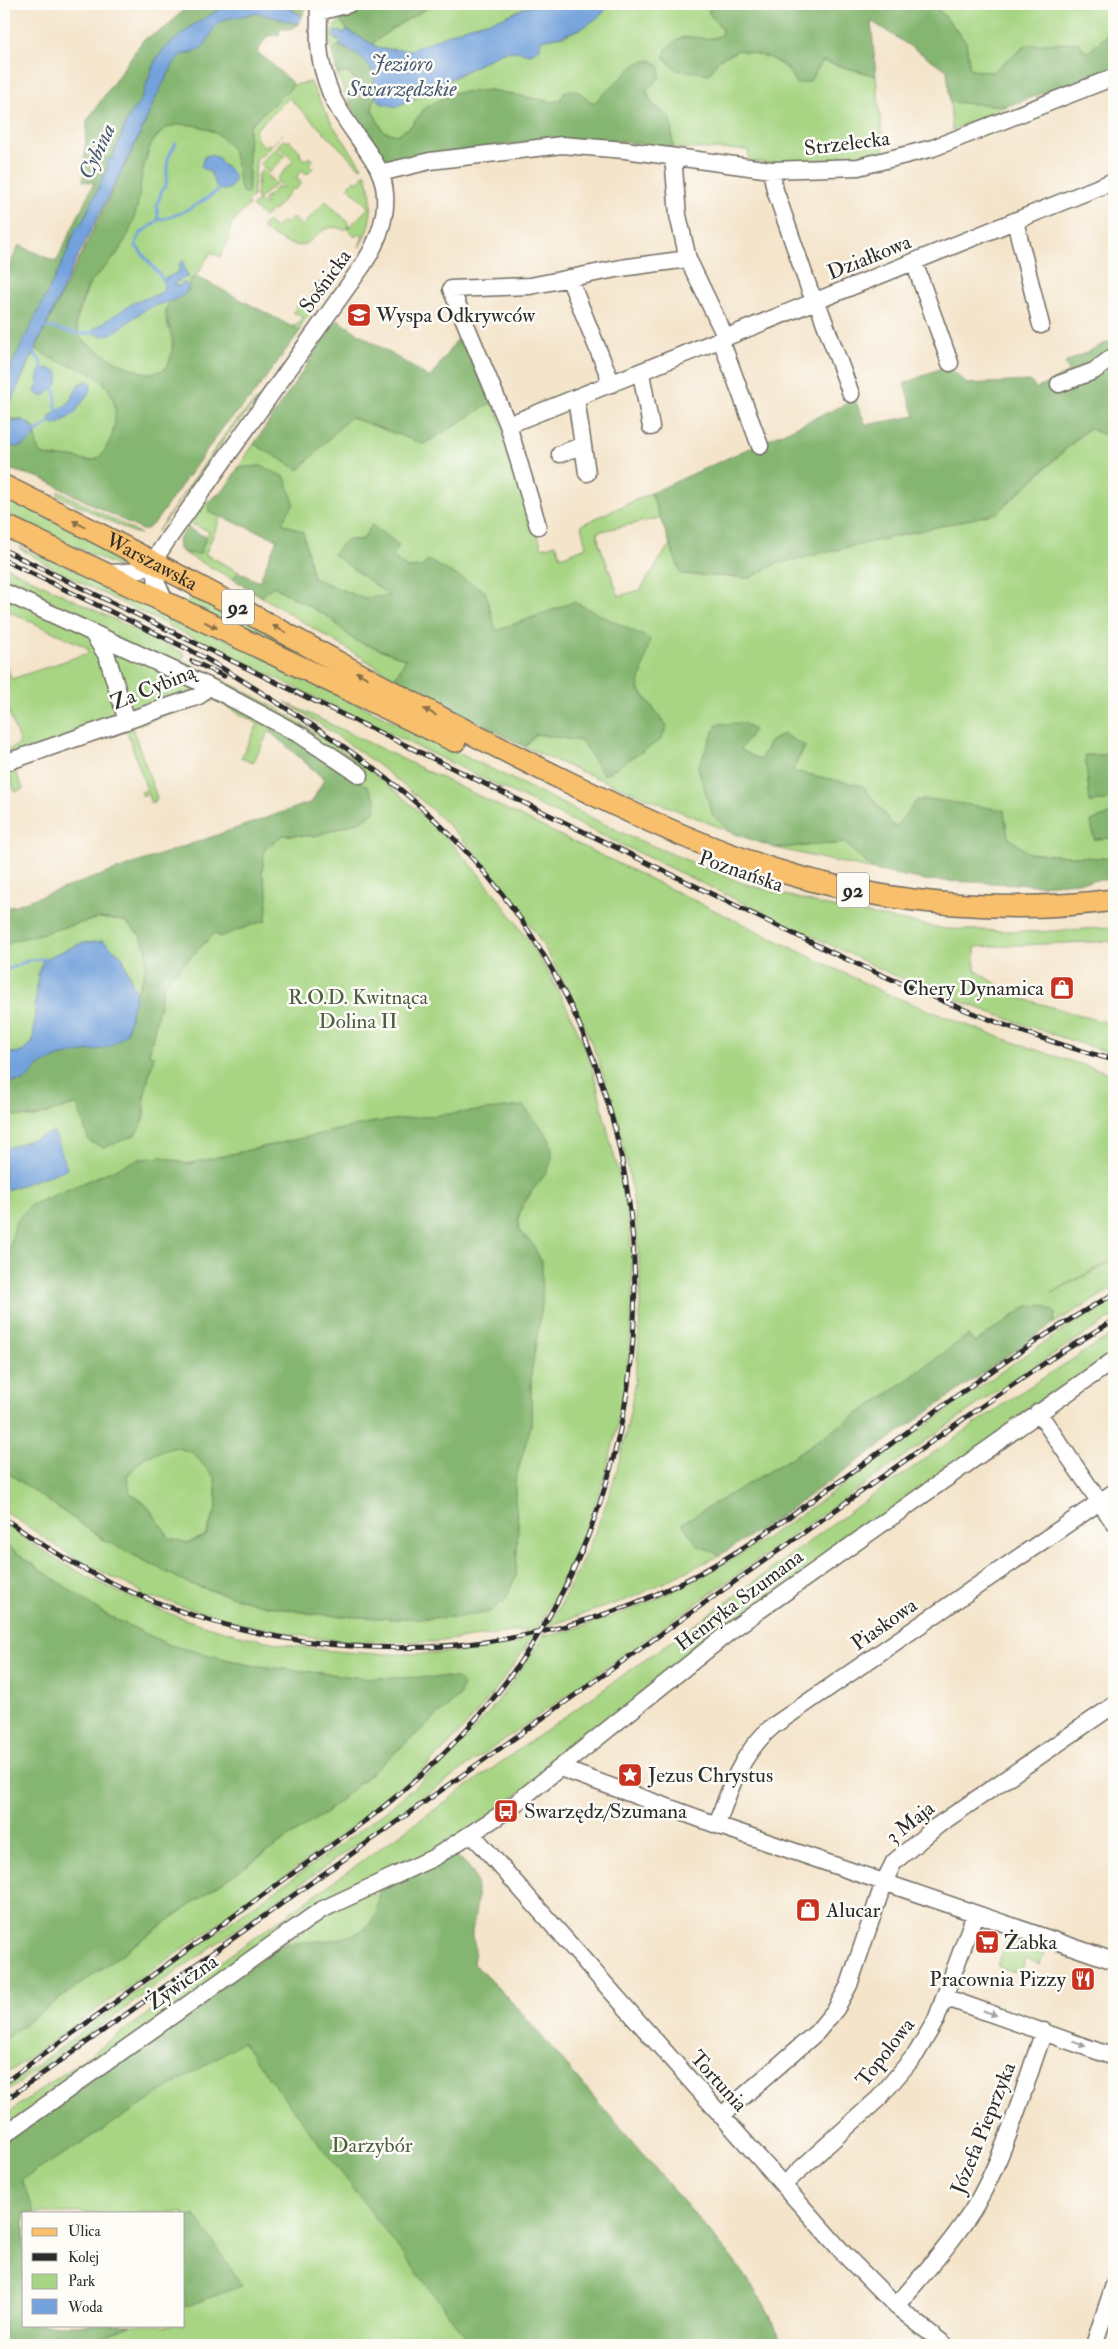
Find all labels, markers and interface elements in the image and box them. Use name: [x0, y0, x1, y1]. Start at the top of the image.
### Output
water label: Jezioro Swarzędzkie: [346, 50, 457, 103]
water label: Cybina: [72, 119, 122, 184]
street label: Strzelecka: [803, 125, 892, 162]
street label: Działkowa: [823, 228, 915, 286]
street label: Sośnicka: [293, 244, 358, 318]
school or university icon: Wyspa Odkrywców: [346, 302, 372, 328]
place label: Wyspa Odkrywców: [375, 302, 536, 329]
one-way arrow: [72, 520, 87, 528]
street label: Warszawska: [100, 526, 203, 597]
road number: 92: [222, 590, 254, 624]
one-way arrow: [204, 621, 218, 629]
one-way arrow: [272, 625, 286, 634]
street label: Za Cybiną: [107, 658, 201, 717]
one-way arrow: [356, 671, 369, 680]
one-way arrow: [423, 708, 436, 717]
street label: Poznańska: [695, 844, 787, 899]
road number: 92: [837, 872, 869, 908]
place label: Chery Dynamica: [903, 975, 1044, 1002]
shop icon: Chery Dynamica: [1049, 975, 1075, 1001]
park label: R.O.D. Kwitnąca Dolina II: [288, 984, 428, 1035]
street label: Henryka Szumana: [670, 1543, 809, 1657]
street label: Piaskowa: [846, 1592, 923, 1657]
place icon: Jezus Chrystus: [617, 1762, 643, 1788]
place label: Jezus Chrystus: [647, 1762, 773, 1789]
street label: 3 Maja: [880, 1795, 941, 1850]
bus stop icon: Swarzędz/Szumana: [493, 1798, 519, 1824]
place label: Swarzędz/Szumana: [524, 1798, 687, 1825]
shop icon: Alucar: [795, 1897, 821, 1923]
place label: Alucar: [825, 1897, 881, 1924]
supermarket icon: Żabka: [974, 1929, 1000, 1955]
place label: Żabka: [1004, 1929, 1057, 1956]
street label: Żywiczna: [141, 1948, 224, 2017]
place label: Pracownia Pizzy: [929, 1966, 1067, 1993]
restaurant icon: Pracownia Pizzy: [1070, 1966, 1096, 1992]
one-way arrow: [983, 2009, 998, 2017]
street label: Topolowa: [850, 2012, 921, 2092]
one-way arrow: [1072, 2040, 1087, 2048]
street label: Tortunia: [684, 2045, 754, 2118]
street label: Józefa Pieprzyka: [944, 2058, 1022, 2199]
park label: Darzybór: [331, 2132, 413, 2159]
legend: [22, 2212, 185, 2326]
text: Ulica: [68, 2222, 101, 2241]
text: Kolej: [68, 2248, 99, 2267]
text: Park: [68, 2272, 95, 2291]
text: Woda: [67, 2298, 104, 2317]

